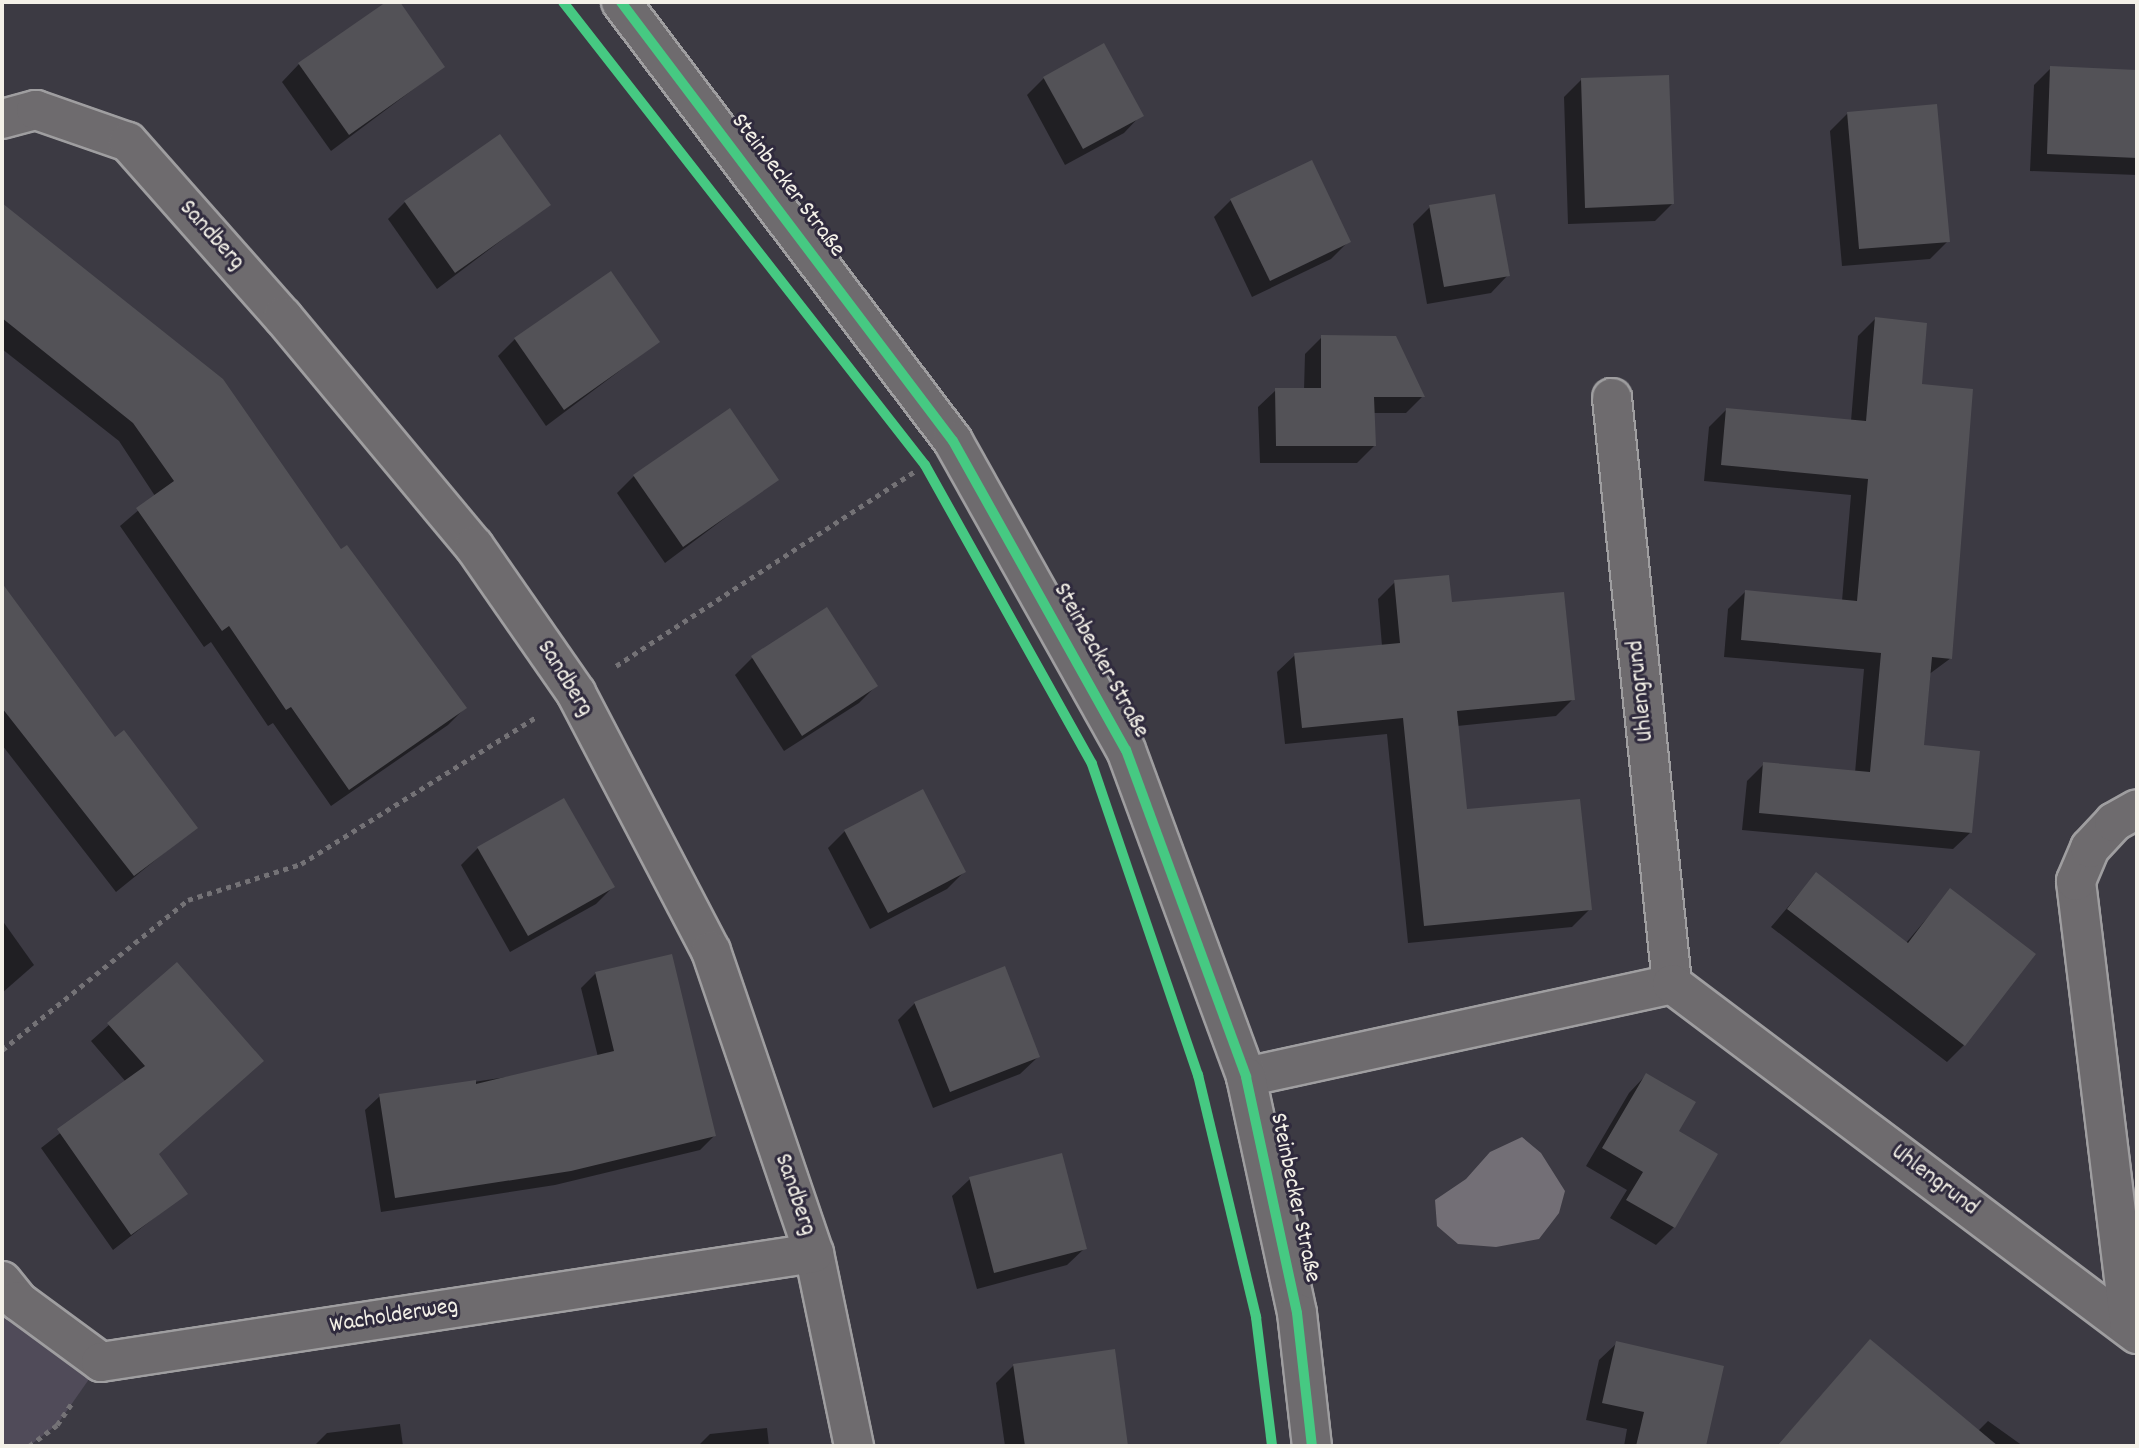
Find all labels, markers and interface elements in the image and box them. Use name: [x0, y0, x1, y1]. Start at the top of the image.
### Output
street label: Steinbecker Straße: [724, 108, 850, 264]
street label: Sandberg: [172, 195, 250, 277]
street label: Steinbecker Straße: [1046, 579, 1154, 743]
street label: Sandberg: [529, 636, 599, 722]
street label: Uhlengrund: [1622, 639, 1662, 743]
street label: Steinbecker Straße: [1262, 1111, 1326, 1285]
street label: Uhlengrund: [1885, 1139, 1983, 1223]
street label: Sandberg: [767, 1150, 821, 1240]
street label: Wacholderweg: [328, 1293, 460, 1341]

